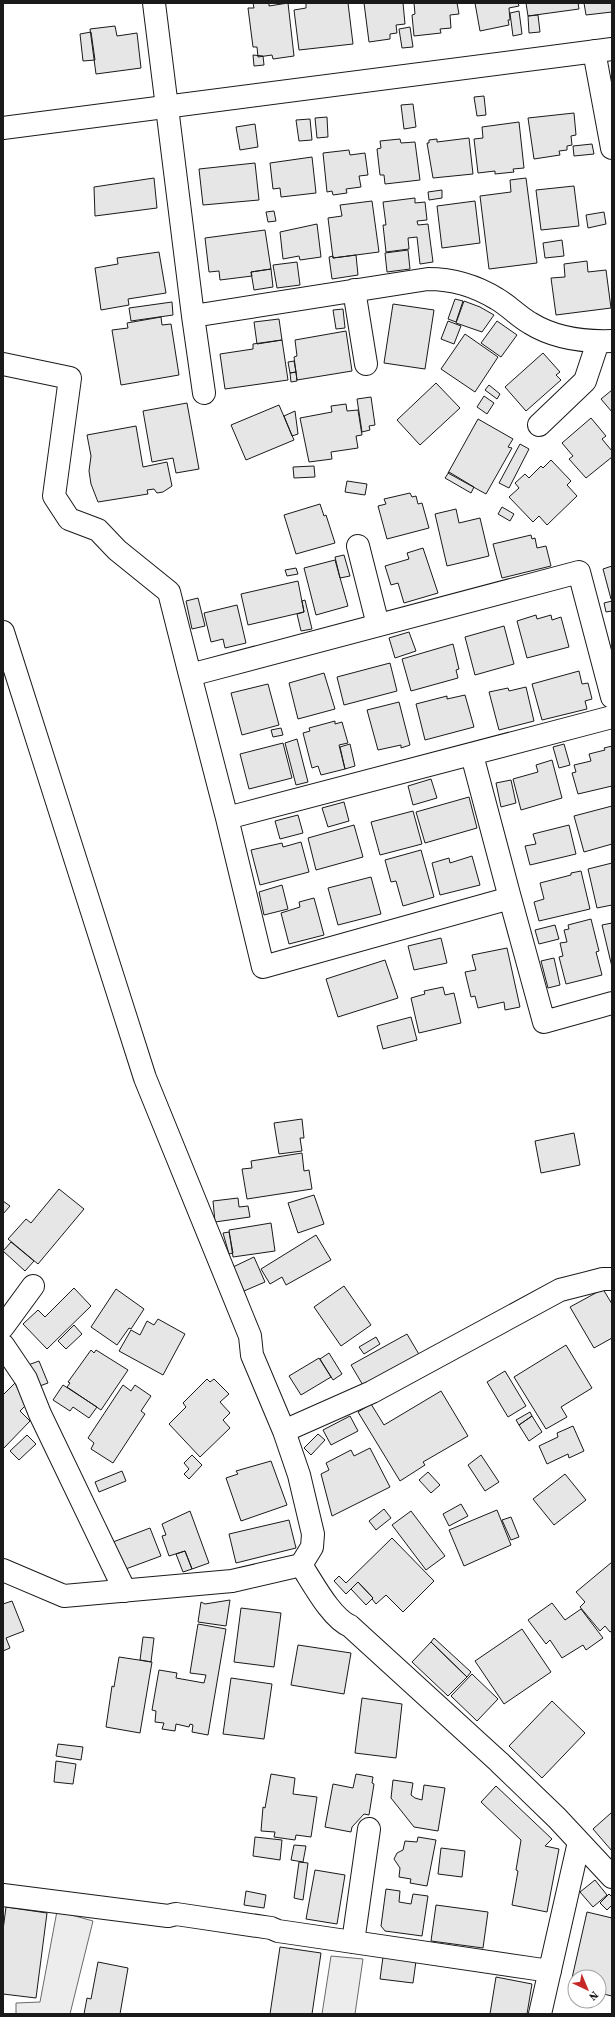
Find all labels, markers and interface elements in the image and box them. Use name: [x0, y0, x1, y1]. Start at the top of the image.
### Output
north arrow: [567, 1969, 607, 2009]
text: N: [586, 1988, 602, 2004]

